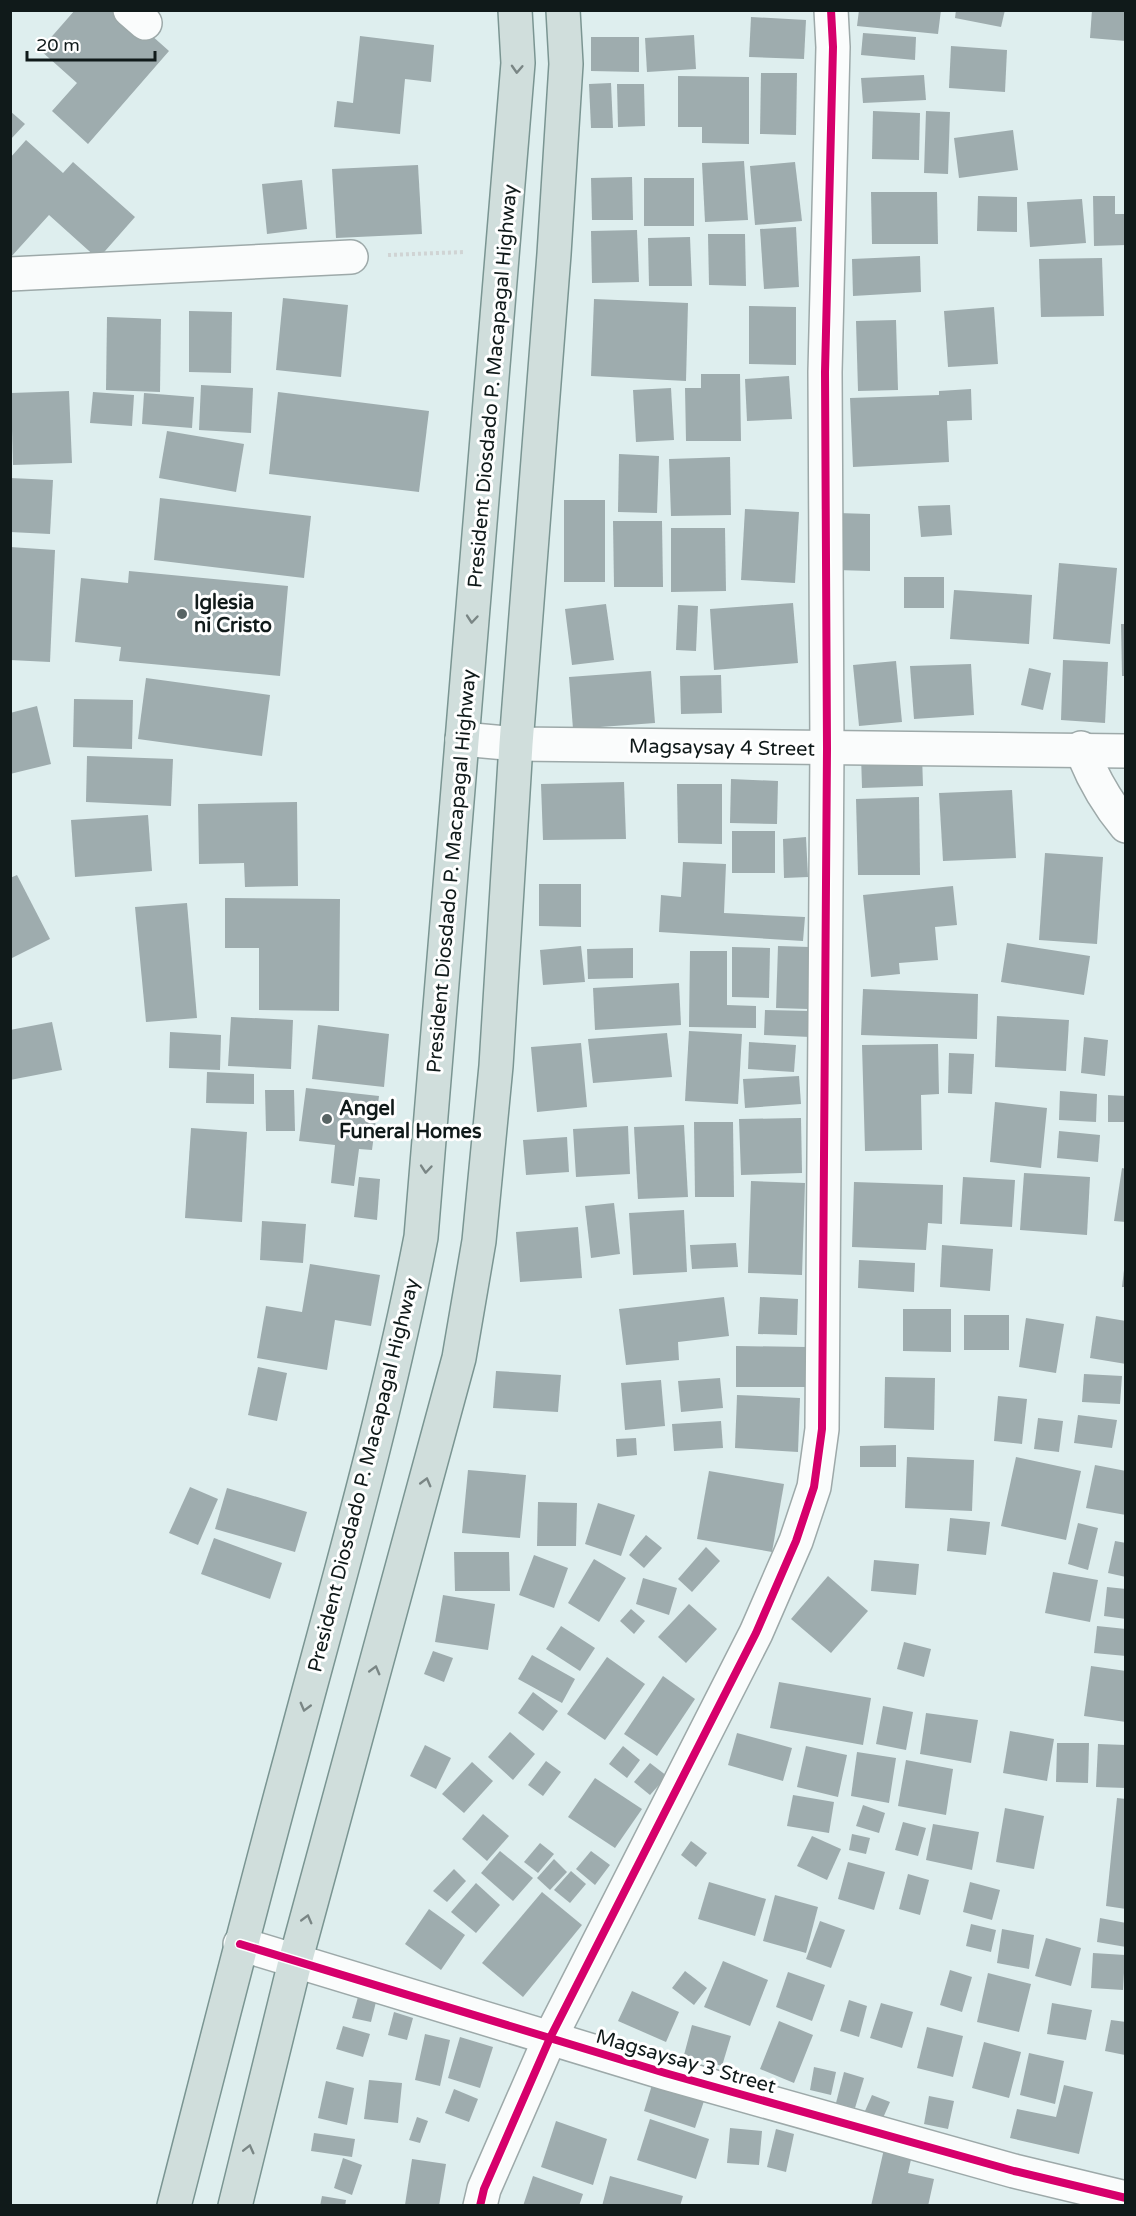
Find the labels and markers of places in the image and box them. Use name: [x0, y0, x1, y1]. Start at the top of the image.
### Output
place label: Iglesia ni Cristo: [194, 591, 272, 638]
marker: Iglesia ni Cristo: [175, 607, 189, 621]
place label: Angel Funeral Homes: [339, 1097, 482, 1144]
marker: Angel Funeral Homes: [320, 1112, 334, 1126]

